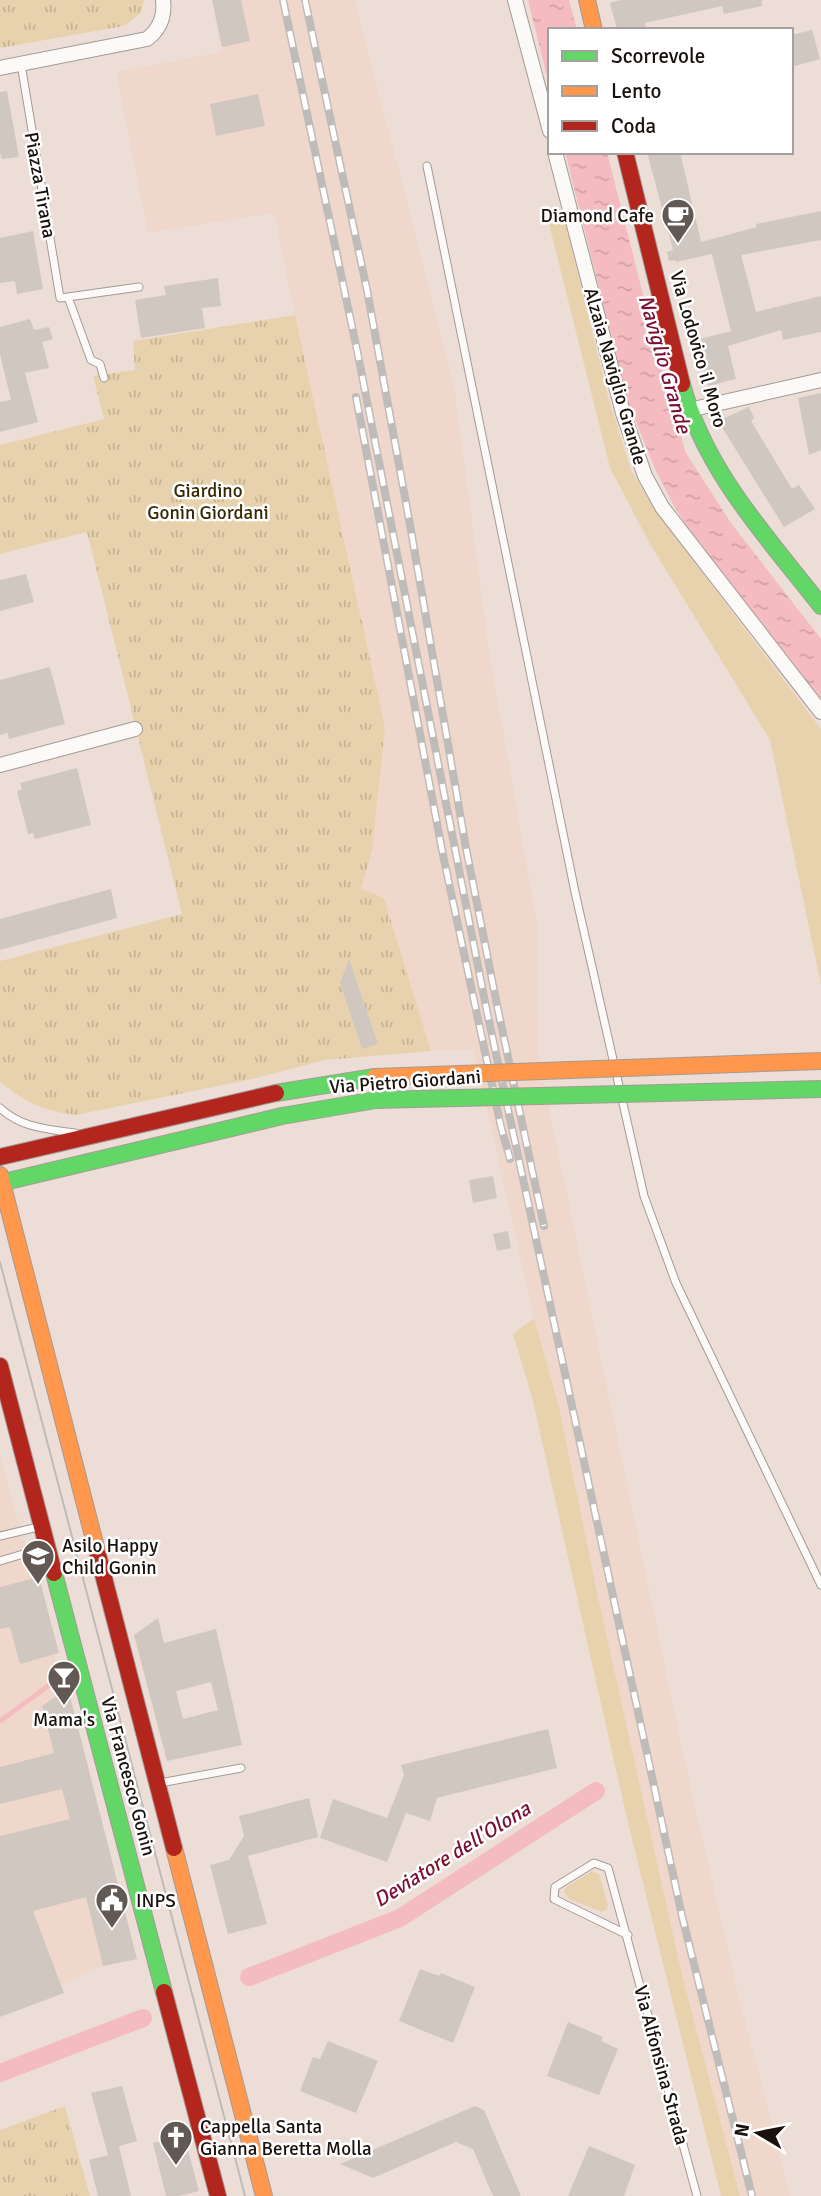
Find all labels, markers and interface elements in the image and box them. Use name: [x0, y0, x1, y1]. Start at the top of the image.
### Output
legend: [548, 28, 793, 154]
text: Scorrevole: [611, 43, 705, 69]
text: Lento: [611, 78, 661, 104]
text: Coda: [611, 113, 656, 139]
street label: Piazza Tirana: [19, 130, 61, 240]
cafe icon: Diamond Cafe: [659, 196, 697, 245]
place label: Diamond Cafe: [541, 204, 654, 228]
street label: Via Lodovico il Moro: [664, 268, 732, 431]
street label: Alzaia Naviglio Grande: [578, 285, 652, 468]
water label: Naviglio Grande: [633, 292, 698, 438]
park label: Giardino Gonin Giordani: [147, 479, 269, 525]
street label: Via Pietro Giordani: [328, 1065, 482, 1099]
place label: Asilo Happy Child Gonin: [62, 1534, 158, 1580]
school or university icon: Asilo Happy Child Gonin: [19, 1537, 57, 1586]
bar icon: Mama's: [45, 1658, 83, 1707]
street label: Via Francesco Gonin: [95, 1694, 161, 1858]
place label: Mama's: [33, 1708, 95, 1732]
water label: Deviatore dell'Olona: [369, 1795, 536, 1913]
public building icon: INPS: [93, 1881, 131, 1930]
place label: INPS: [136, 1889, 176, 1913]
street label: Via Alfonsina Strada: [628, 1983, 694, 2148]
north arrow: [723, 2098, 793, 2168]
place label: Cappella Santa Gianna Beretta Molla: [200, 2115, 372, 2161]
church icon: Cappella Santa Gianna Beretta Molla: [157, 2118, 195, 2167]
text: N: [729, 2122, 755, 2139]

